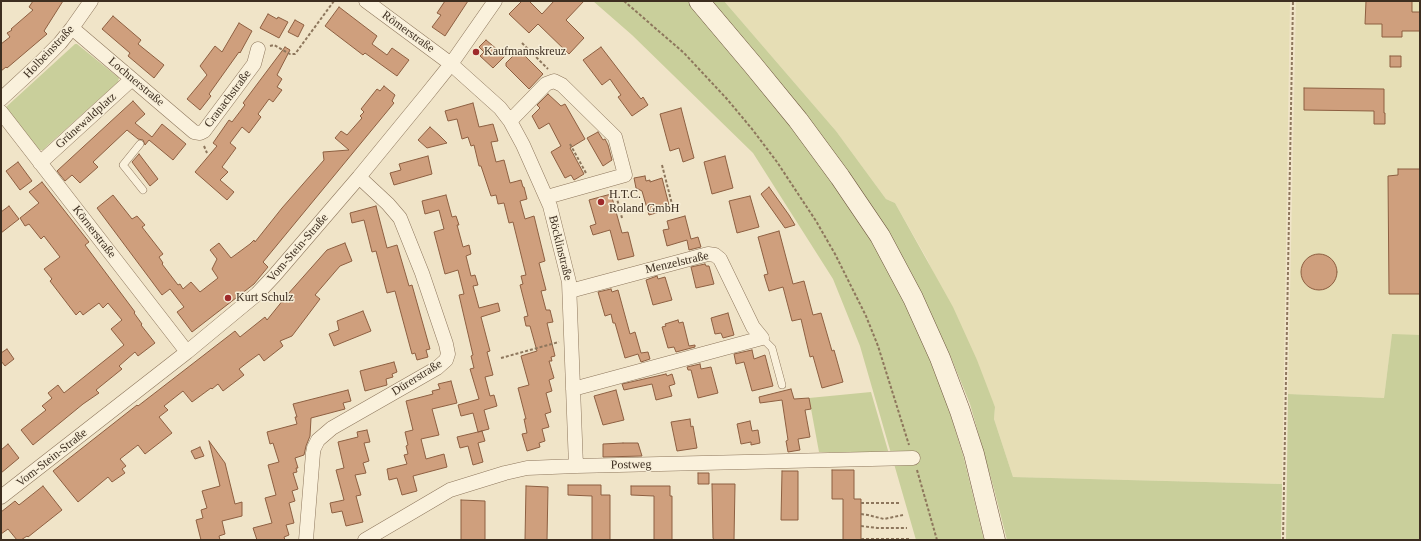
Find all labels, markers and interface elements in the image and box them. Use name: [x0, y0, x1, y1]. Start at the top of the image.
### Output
street label: Römerstraße: [379, 8, 437, 56]
street label: Holbeinstraße: [21, 22, 77, 82]
place label: Kaufmannskreuz: [484, 45, 566, 59]
marker: Kaufmannskreuz: [471, 47, 481, 57]
street label: Lochnerstraße: [105, 54, 167, 110]
street label: Cranachstraße: [202, 67, 254, 131]
street label: Grünewaldplatz: [53, 90, 119, 152]
place label: H.T.C. Roland GmbH: [609, 188, 679, 216]
marker: H.T.C. Roland GmbH: [596, 197, 606, 207]
street label: Körnerstraße: [69, 203, 119, 261]
street label: Vom-Stein-Straße: [264, 211, 332, 285]
street label: Böcklinstraße: [545, 214, 575, 282]
street label: Menzelstraße: [644, 249, 710, 277]
place label: Kurt Schulz: [236, 291, 294, 305]
marker: Kurt Schulz: [223, 293, 233, 303]
street label: Dürerstraße: [389, 357, 445, 399]
street label: Vom-Stein-Straße: [14, 426, 90, 490]
street label: Postweg: [611, 457, 651, 473]

